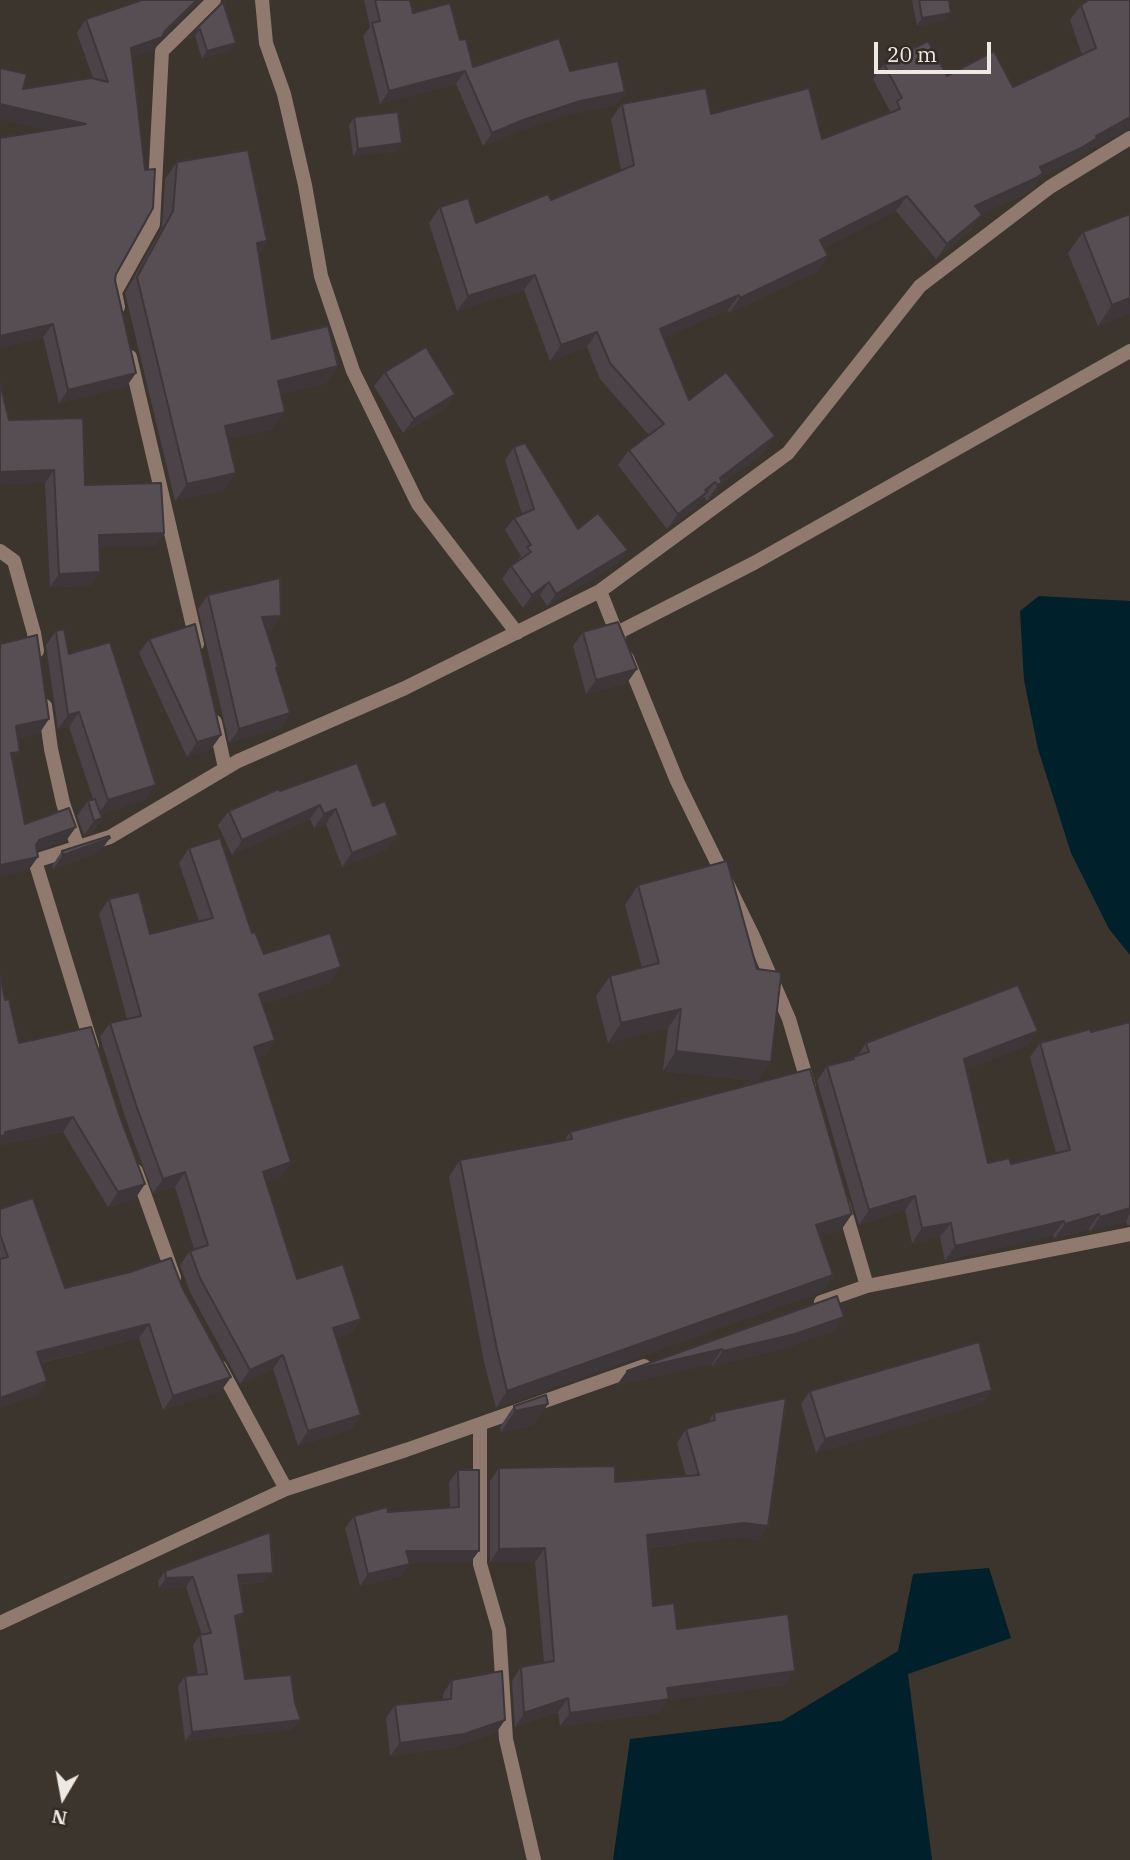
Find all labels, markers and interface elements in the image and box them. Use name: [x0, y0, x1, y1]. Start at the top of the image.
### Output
scale bar: [878, 28, 995, 72]
text: 20 m: [887, 40, 937, 68]
north arrow: [28, 1762, 98, 1832]
text: N: [50, 1805, 69, 1831]

